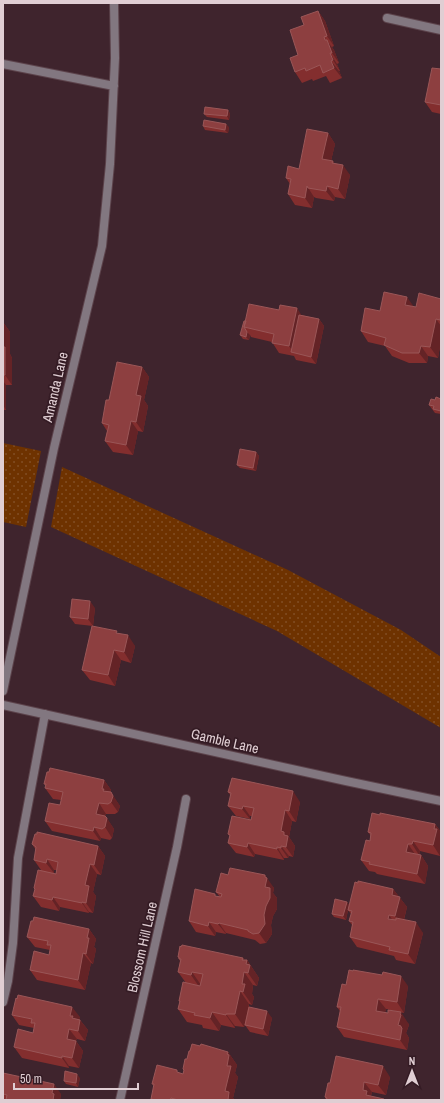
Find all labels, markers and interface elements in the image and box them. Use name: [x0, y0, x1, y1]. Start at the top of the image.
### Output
street label: Amanda Lane: [38, 350, 72, 425]
street label: Gamble Lane: [189, 724, 261, 758]
street label: Blossom Hill Lane: [123, 900, 161, 994]
north arrow: [392, 1051, 432, 1091]
text: N: [409, 1054, 415, 1068]
scale bar: [14, 1065, 138, 1091]
text: 50 m: [20, 1071, 42, 1087]

